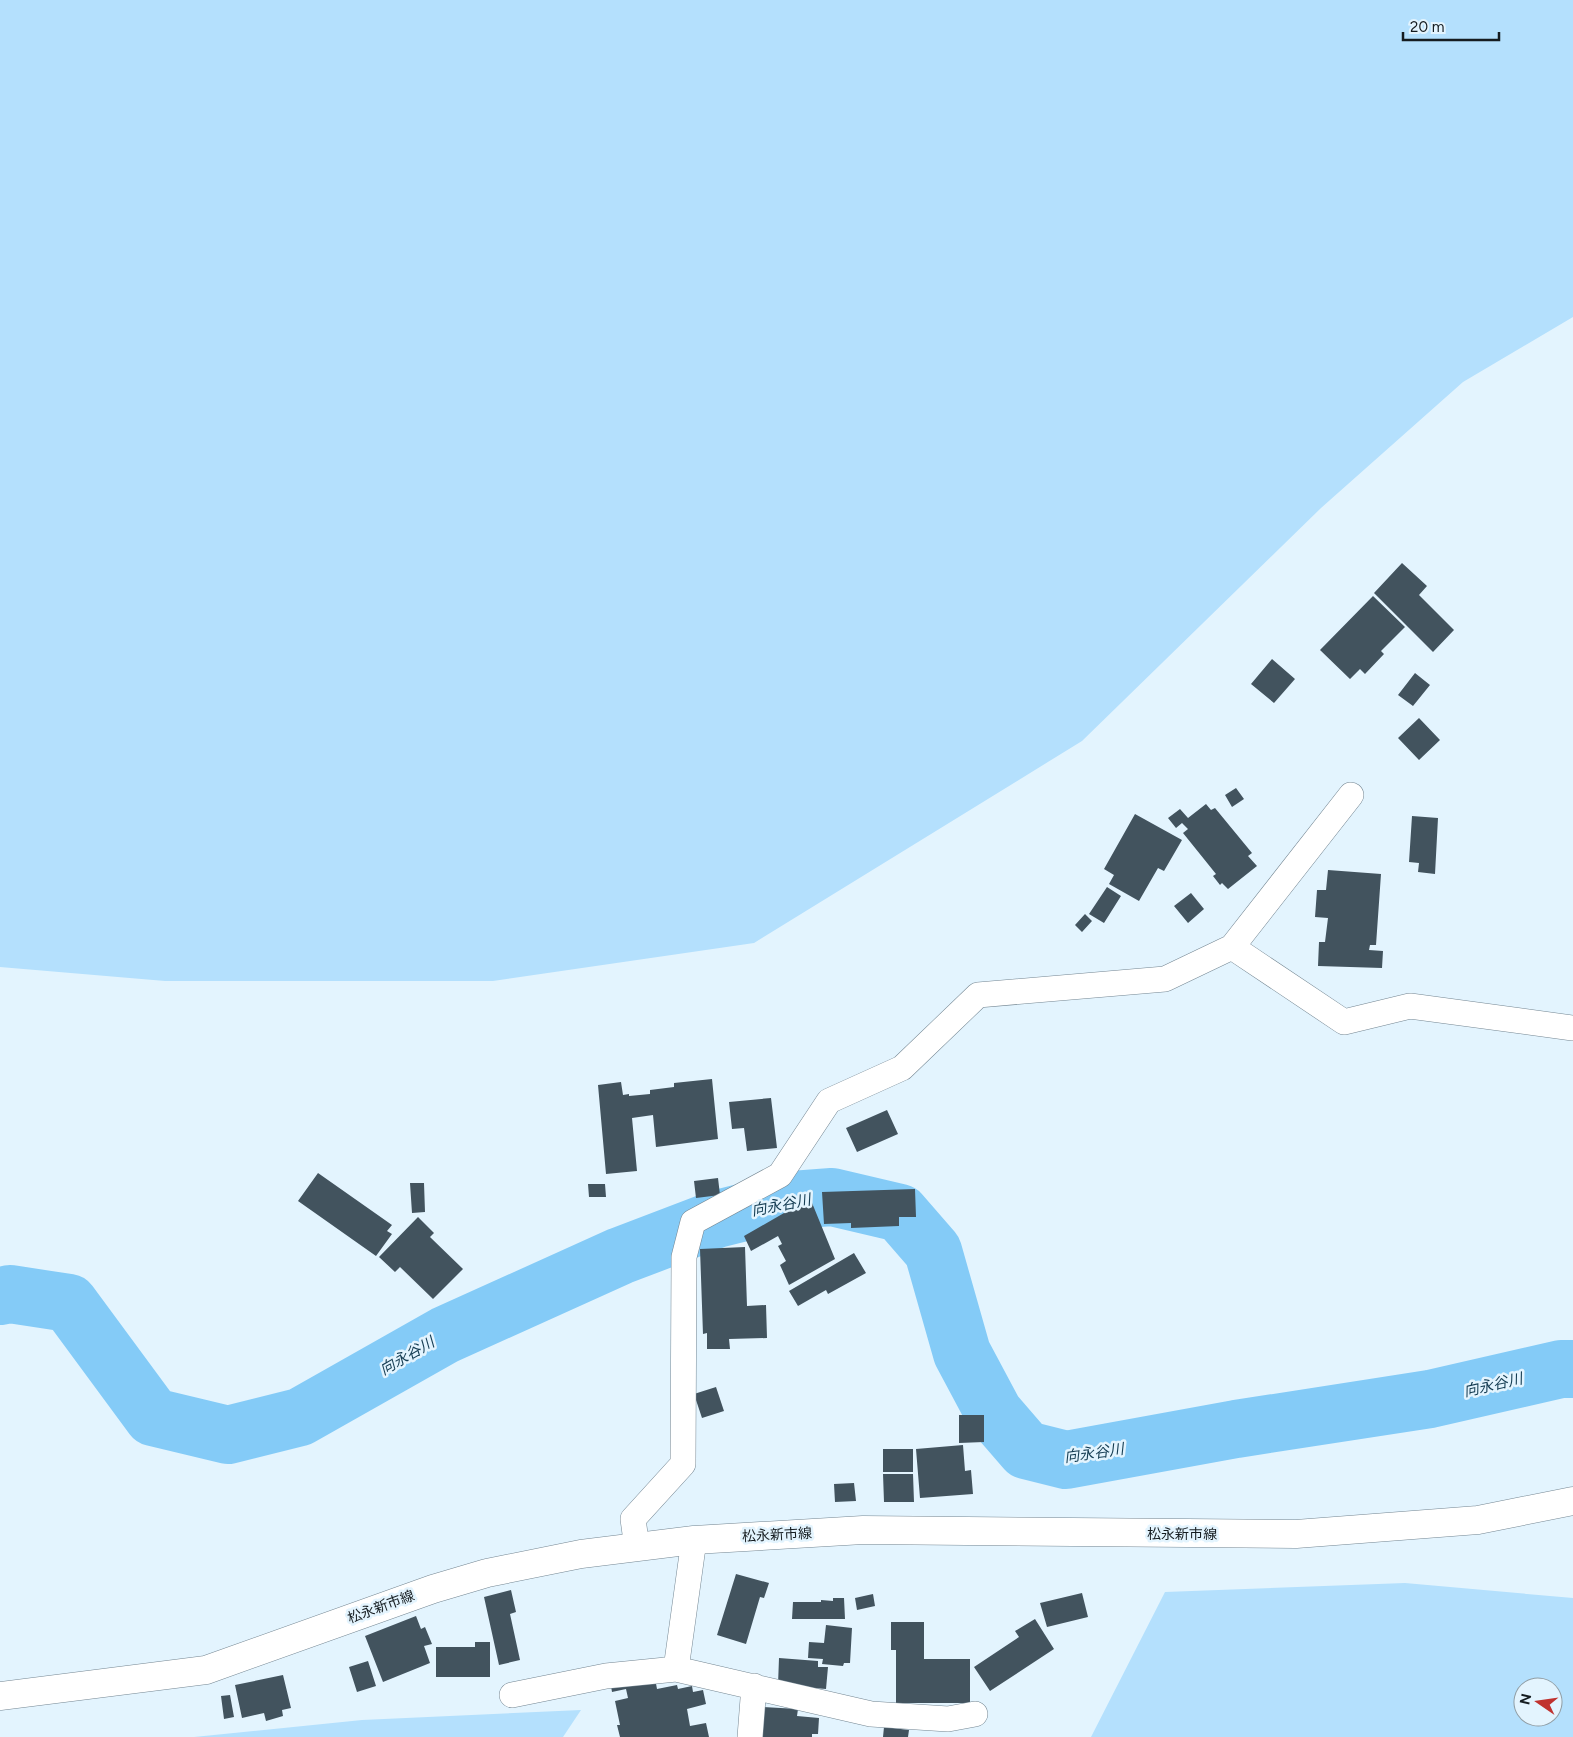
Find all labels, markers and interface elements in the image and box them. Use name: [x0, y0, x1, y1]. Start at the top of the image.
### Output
scale bar: [1403, 10, 1499, 42]
text: 20 m: [1410, 18, 1444, 36]
water label: 向永谷川: [750, 1190, 814, 1220]
water label: 向永谷川: [377, 1332, 439, 1379]
water label: 向永谷川: [1462, 1369, 1526, 1401]
water label: 向永谷川: [1063, 1440, 1127, 1466]
street label: 松永新市線: [742, 1525, 812, 1545]
street label: 松永新市線: [1147, 1526, 1217, 1543]
street label: 松永新市線: [345, 1587, 417, 1627]
north arrow: [1513, 1677, 1563, 1727]
text: N: [1516, 1692, 1535, 1706]

